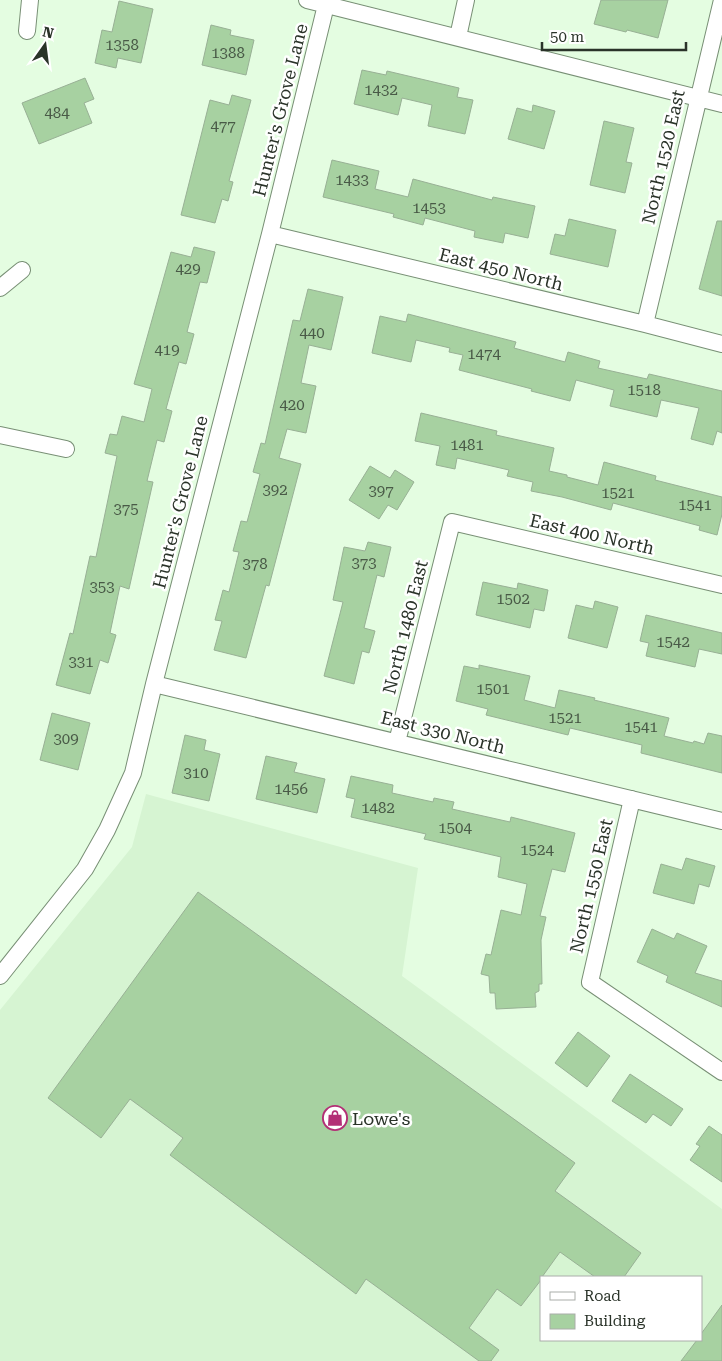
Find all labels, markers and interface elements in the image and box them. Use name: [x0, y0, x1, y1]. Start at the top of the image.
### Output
north arrow: [20, 20, 70, 70]
scale bar: [542, 20, 686, 52]
street label: Hunter's Grove Lane: [248, 21, 312, 199]
text: N: [41, 23, 56, 42]
text: 50 m: [550, 28, 585, 46]
house number: 1358: [105, 36, 139, 54]
house number: 1388: [211, 44, 245, 62]
house number: 1432: [364, 81, 398, 99]
street label: North 1520 East: [637, 87, 689, 226]
house number: 484: [44, 104, 70, 122]
house number: 477: [210, 117, 236, 135]
house number: 1433: [335, 171, 369, 189]
house number: 1453: [412, 199, 446, 217]
street label: East 450 North: [437, 243, 566, 295]
house number: 429: [175, 260, 201, 278]
house number: 440: [299, 324, 325, 342]
house number: 419: [154, 341, 180, 359]
house number: 1474: [467, 345, 501, 363]
house number: 1518: [627, 381, 661, 399]
house number: 420: [279, 396, 305, 414]
street label: Hunter's Grove Lane: [148, 413, 212, 591]
house number: 1481: [450, 436, 484, 454]
house number: 392: [262, 481, 288, 499]
house number: 397: [368, 482, 394, 500]
house number: 1521: [601, 484, 635, 502]
house number: 1541: [678, 496, 712, 514]
house number: 375: [113, 500, 139, 518]
street label: East 400 North: [528, 509, 657, 559]
house number: 373: [351, 554, 377, 572]
house number: 378: [242, 555, 268, 573]
street label: North 1480 East: [378, 558, 432, 696]
house number: 353: [89, 578, 115, 596]
house number: 1502: [496, 590, 530, 608]
house number: 1542: [656, 633, 690, 651]
house number: 331: [68, 653, 94, 671]
house number: 1501: [476, 680, 510, 698]
street label: East 330 North: [379, 706, 508, 758]
house number: 1521: [548, 709, 582, 727]
house number: 1541: [624, 718, 658, 736]
house number: 309: [53, 730, 79, 748]
house number: 310: [183, 764, 209, 782]
house number: 1456: [274, 780, 308, 798]
house number: 1482: [361, 799, 395, 817]
street label: North 1550 East: [565, 816, 617, 955]
house number: 1504: [438, 819, 472, 837]
house number: 1524: [520, 841, 554, 859]
shop icon: Lowe's: [322, 1105, 348, 1131]
place label: Lowe's: [352, 1108, 410, 1129]
legend: [540, 1276, 702, 1341]
text: Road: [584, 1287, 621, 1305]
text: Building: [584, 1312, 646, 1330]

